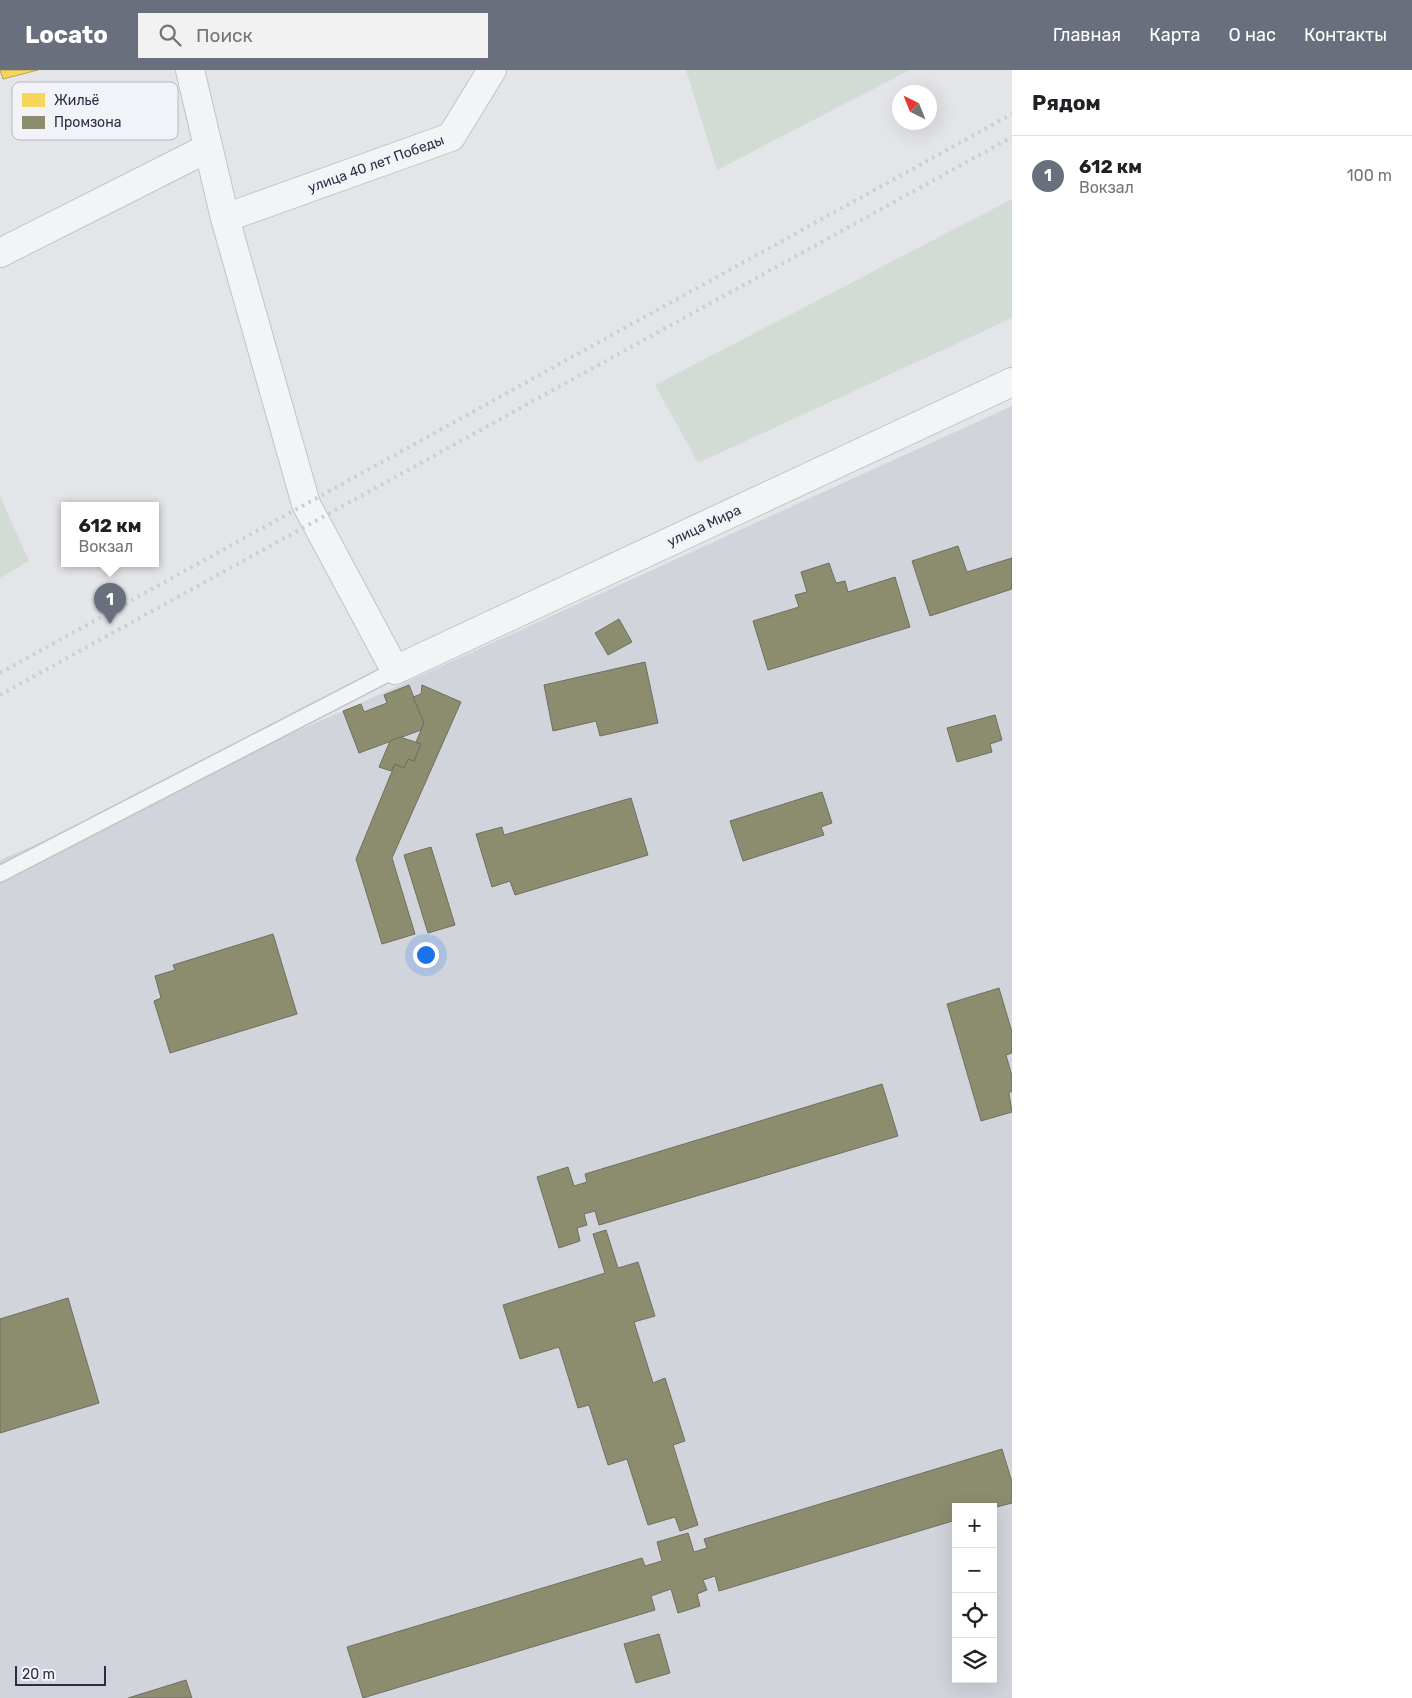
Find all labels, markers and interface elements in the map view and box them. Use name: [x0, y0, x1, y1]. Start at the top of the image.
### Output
search box: [138, 13, 488, 58]
text: Locato: [25, 21, 108, 49]
icon: search: [156, 21, 184, 49]
text: Поиск: [196, 24, 253, 47]
text: Главная: [1053, 24, 1121, 46]
text: Карта: [1149, 24, 1201, 46]
text: О нас: [1229, 24, 1276, 46]
text: Контакты: [1304, 24, 1387, 46]
legend: [12, 82, 178, 140]
north arrow: [892, 85, 937, 130]
text: Рядом: [1032, 90, 1101, 115]
text: Жильё: [54, 92, 100, 109]
text: Промзона: [54, 114, 121, 131]
street label: улица 40 лет Победы: [306, 131, 446, 197]
text: 612 км: [1079, 155, 1142, 178]
text: 1: [1044, 166, 1052, 185]
text: 100 m: [1347, 166, 1392, 185]
text: Вокзал: [1079, 178, 1134, 197]
popup: [61, 502, 159, 567]
street label: улица Мира: [664, 502, 744, 550]
text: 612 км: [78, 514, 142, 537]
text: Вокзал: [78, 537, 133, 556]
pin: 1: [94, 583, 126, 624]
your location: [413, 942, 439, 968]
map controls: [952, 1503, 997, 1683]
button: +: [952, 1503, 997, 1548]
button: −: [952, 1548, 997, 1593]
button: locate: [952, 1593, 997, 1638]
button: layers: [952, 1638, 997, 1683]
scale bar: [15, 1663, 106, 1686]
text: 20 m: [22, 1666, 55, 1683]

